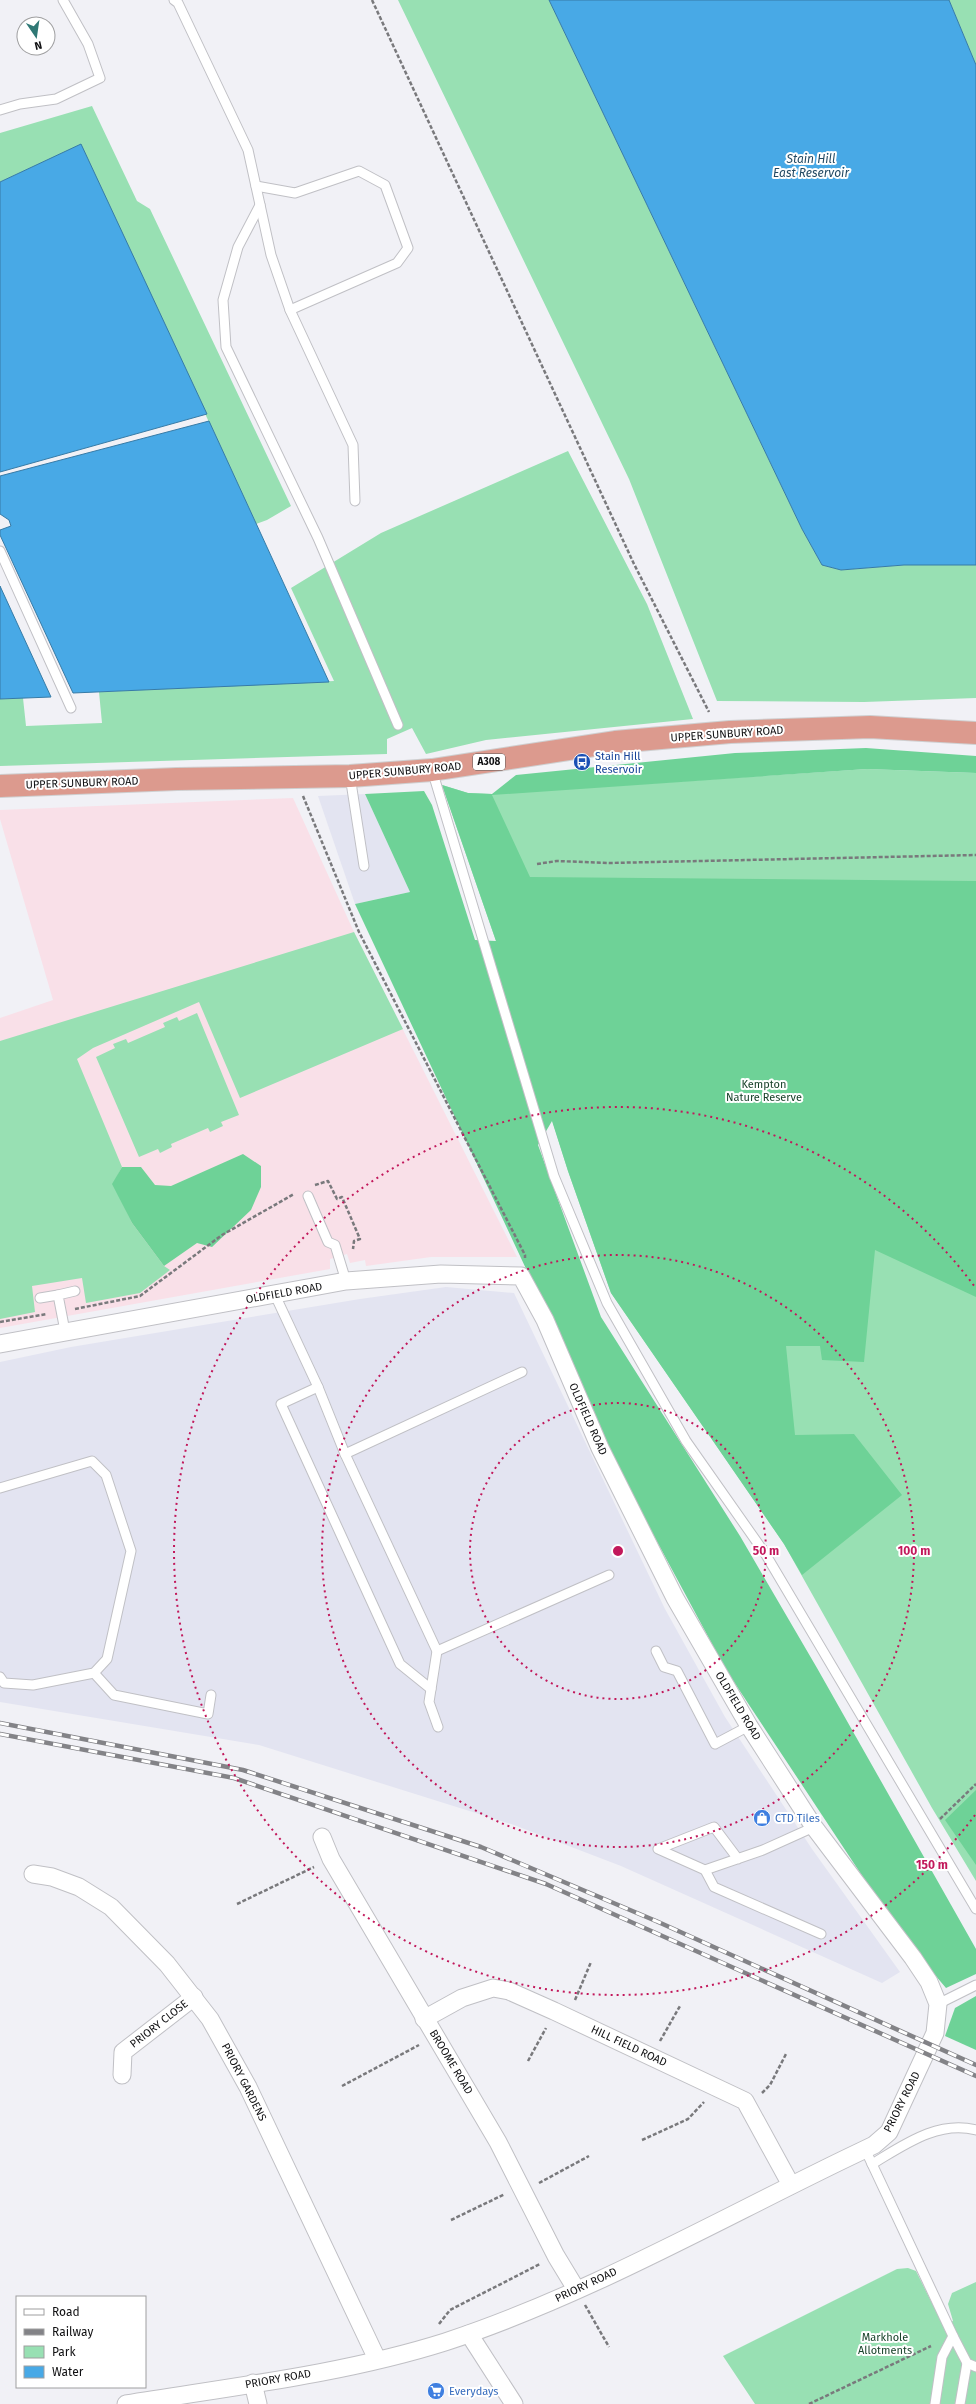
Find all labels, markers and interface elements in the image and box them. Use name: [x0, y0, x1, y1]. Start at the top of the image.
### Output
north arrow: [16, 16, 56, 56]
text: N: [33, 38, 43, 52]
water label: Stain Hill East Reservoir: [773, 152, 849, 180]
street label: UPPER SUNBURY ROAD: [670, 724, 784, 744]
place label: Stain Hill Reservoir: [595, 750, 643, 776]
bus stop icon: Stain Hill Reservoir: [572, 752, 592, 772]
road number: A308: [473, 754, 505, 770]
street label: UPPER SUNBURY ROAD: [348, 760, 462, 782]
street label: UPPER SUNBURY ROAD: [25, 775, 139, 791]
park label: Kempton Nature Reserve: [726, 1078, 802, 1104]
street label: OLDFIELD ROAD: [245, 1280, 323, 1306]
street label: OLDFIELD ROAD: [566, 1381, 610, 1457]
centre of rings: [611, 1544, 625, 1558]
text: 50 m: [753, 1544, 779, 1558]
text: 100 m: [898, 1544, 930, 1558]
street label: OLDFIELD ROAD: [712, 1669, 764, 1743]
shop icon: CTD Tiles: [752, 1808, 772, 1828]
place label: CTD Tiles: [775, 1812, 820, 1825]
text: 150 m: [916, 1858, 948, 1872]
street label: PRIORY CLOSE: [127, 1997, 191, 2051]
street label: HILL FIELD ROAD: [589, 2023, 669, 2069]
street label: BROOME ROAD: [427, 2027, 475, 2097]
street label: PRIORY GARDENS: [219, 2041, 269, 2123]
street label: PRIORY ROAD: [881, 2069, 923, 2135]
street label: PRIORY ROAD: [553, 2265, 619, 2305]
legend: [16, 2296, 146, 2388]
text: Road: [52, 2305, 80, 2319]
text: Railway: [52, 2325, 93, 2339]
park label: Markhole Allotments: [858, 2331, 912, 2357]
text: Park: [52, 2345, 76, 2359]
text: Water: [52, 2365, 84, 2379]
street label: PRIORY ROAD: [244, 2367, 312, 2391]
supermarket icon: Everydays: [426, 2381, 446, 2401]
place label: Everydays: [449, 2385, 499, 2398]

